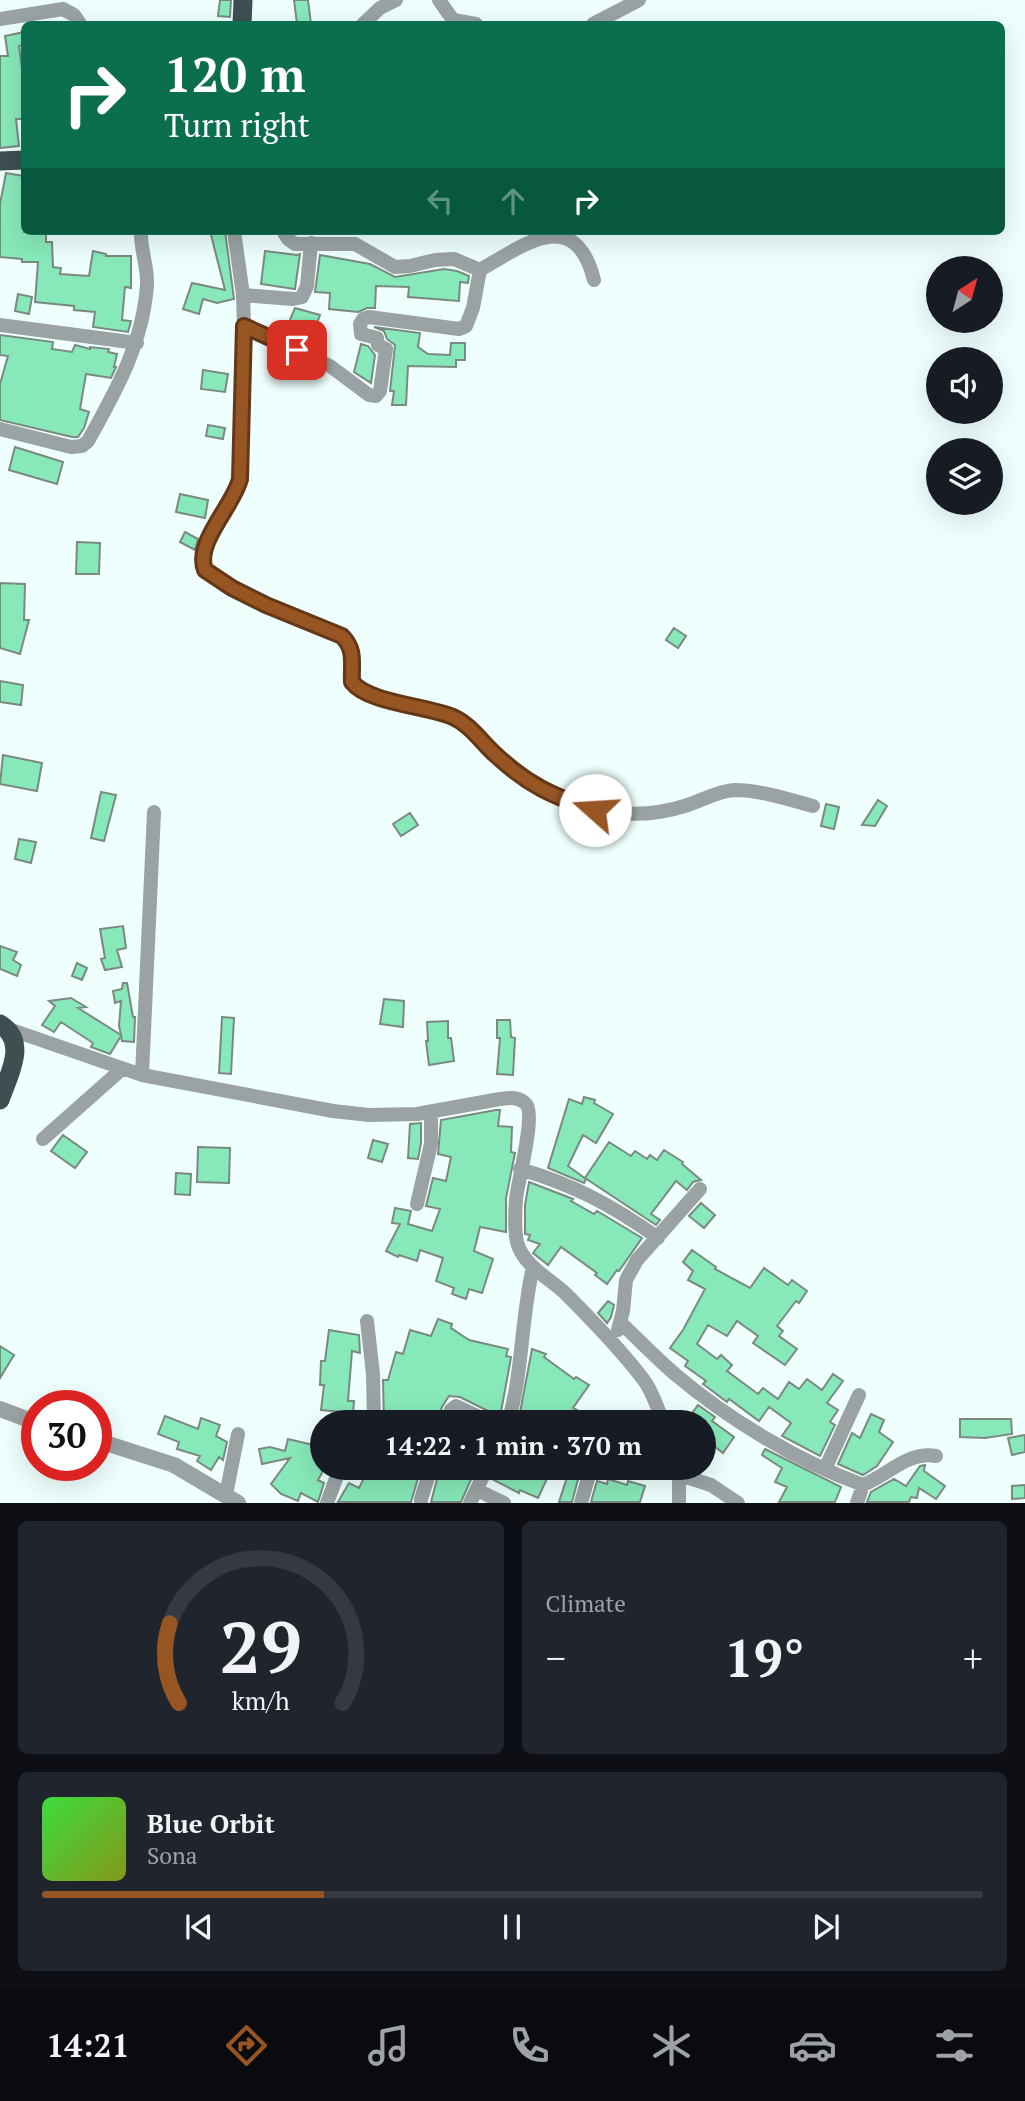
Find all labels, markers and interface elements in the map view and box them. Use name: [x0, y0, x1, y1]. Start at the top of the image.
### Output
text: 120 m: [164, 41, 306, 106]
icon: right: [49, 49, 140, 140]
text: Turn right: [164, 104, 310, 146]
icon: left: [421, 182, 459, 220]
icon: ahead: [494, 182, 532, 220]
icon: right: [567, 182, 605, 220]
north arrow: [926, 256, 1003, 332]
map controls: [926, 256, 1003, 515]
pin: [267, 320, 327, 380]
icon: arrive: [278, 331, 316, 369]
button: sound: [926, 347, 1003, 424]
button: layers: [926, 438, 1003, 515]
position arrow: [558, 773, 632, 847]
speed limit sign: 30: [21, 1390, 112, 1481]
text: 14:22 · 1 min · 370 m: [384, 1428, 642, 1462]
text: Climate: [546, 1588, 626, 1619]
text: 29: [220, 1598, 302, 1695]
text: 19°: [724, 1623, 804, 1692]
text: −: [546, 1633, 566, 1683]
text: +: [963, 1633, 983, 1683]
text: km/h: [232, 1684, 290, 1717]
text: Blue Orbit: [147, 1806, 275, 1840]
text: Sona: [147, 1840, 197, 1871]
icon: previous: [180, 1908, 218, 1946]
icon: pause: [493, 1908, 531, 1946]
icon: next: [807, 1908, 845, 1946]
icon: directions: [222, 2021, 271, 2070]
icon: music: [364, 2021, 413, 2070]
icon: phone: [505, 2021, 554, 2070]
icon: climate: [647, 2021, 696, 2070]
icon: car: [788, 2021, 837, 2070]
icon: filters: [930, 2021, 979, 2070]
text: 14:21: [46, 2024, 130, 2066]

